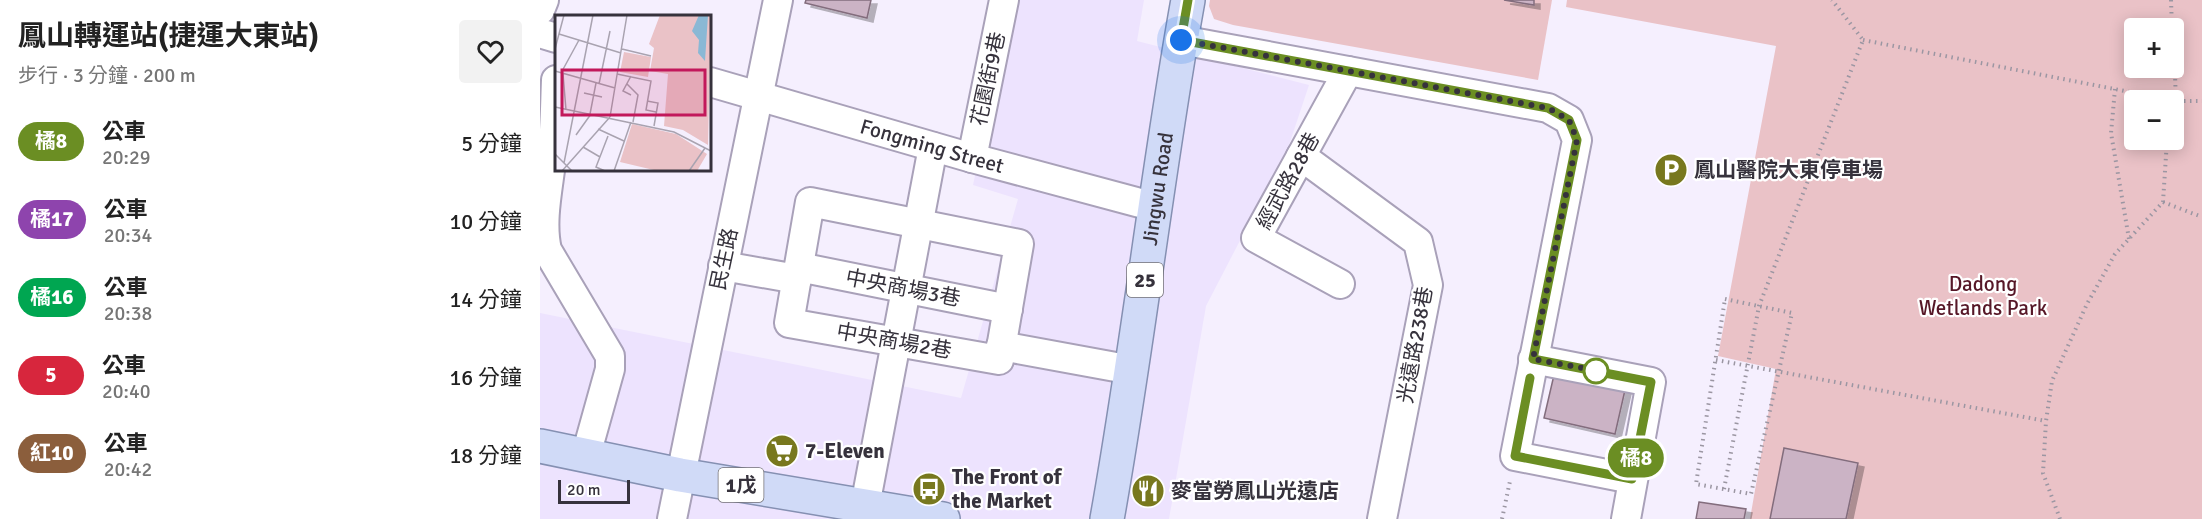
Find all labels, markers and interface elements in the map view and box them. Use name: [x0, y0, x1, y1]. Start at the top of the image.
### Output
inset map: [555, 15, 711, 171]
map controls: [2124, 18, 2184, 150]
button: +: [2124, 18, 2184, 78]
text: 鳳山轉運站(捷運大東站): [18, 19, 319, 53]
button: heart: [459, 20, 522, 83]
your location: [1166, 25, 1196, 55]
street label: 花園街9巷: [965, 30, 1011, 128]
text: 步行 · 3 分鐘 · 200 m: [18, 63, 196, 88]
button: −: [2124, 90, 2184, 150]
street label: Fongming Street: [857, 113, 1007, 179]
text: 公車: [102, 118, 146, 145]
text: 橘8: [35, 128, 67, 154]
street label: 經武路28巷: [1251, 128, 1325, 234]
text: 5 分鐘: [461, 130, 522, 157]
street label: Jingwu Road: [1137, 131, 1179, 247]
text: 20:29: [102, 145, 151, 170]
parking icon: 鳳山醫院大東停車場: [1653, 152, 1689, 188]
place label: 鳳山醫院大東停車場: [1694, 157, 1883, 183]
text: 公車: [104, 196, 148, 223]
text: 橘17: [30, 206, 74, 232]
text: 10 分鐘: [449, 208, 522, 235]
text: 20:34: [104, 223, 152, 248]
street label: 民生路: [705, 225, 743, 293]
road number: 25: [1127, 263, 1163, 297]
street label: 中央商場3巷: [843, 264, 963, 312]
park label: Dadong Wetlands Park: [1919, 271, 2048, 321]
text: 公車: [104, 274, 148, 301]
text: 橘16: [30, 284, 74, 310]
street label: 光遠路238巷: [1392, 285, 1438, 405]
text: 14 分鐘: [449, 286, 522, 313]
text: 20:38: [104, 301, 152, 326]
street label: 中央商場2巷: [834, 318, 954, 364]
text: 公車: [102, 352, 146, 379]
unlabelled marker: [1583, 358, 1609, 384]
text: 5: [45, 362, 57, 388]
text: 16 分鐘: [449, 364, 522, 391]
text: 20:40: [102, 379, 151, 404]
text: 公車: [104, 430, 148, 457]
supermarket icon: 7-Eleven: [764, 433, 800, 469]
place label: 7-Eleven: [805, 438, 885, 464]
line badge: 橘8: [1609, 438, 1663, 478]
text: 紅10: [30, 440, 74, 466]
text: 18 分鐘: [449, 442, 522, 469]
text: 橘8: [1620, 445, 1652, 471]
text: 20:42: [104, 457, 152, 482]
place label: The Front of the Market: [951, 464, 1063, 514]
road number: 1戊: [718, 468, 764, 502]
bus stop icon: The Front of the Market: [911, 471, 947, 507]
restaurant icon: 麥當勞鳳山光遠店: [1130, 473, 1166, 509]
scale bar: [558, 477, 630, 504]
place label: 麥當勞鳳山光遠店: [1171, 478, 1339, 504]
text: 20 m: [567, 480, 601, 500]

